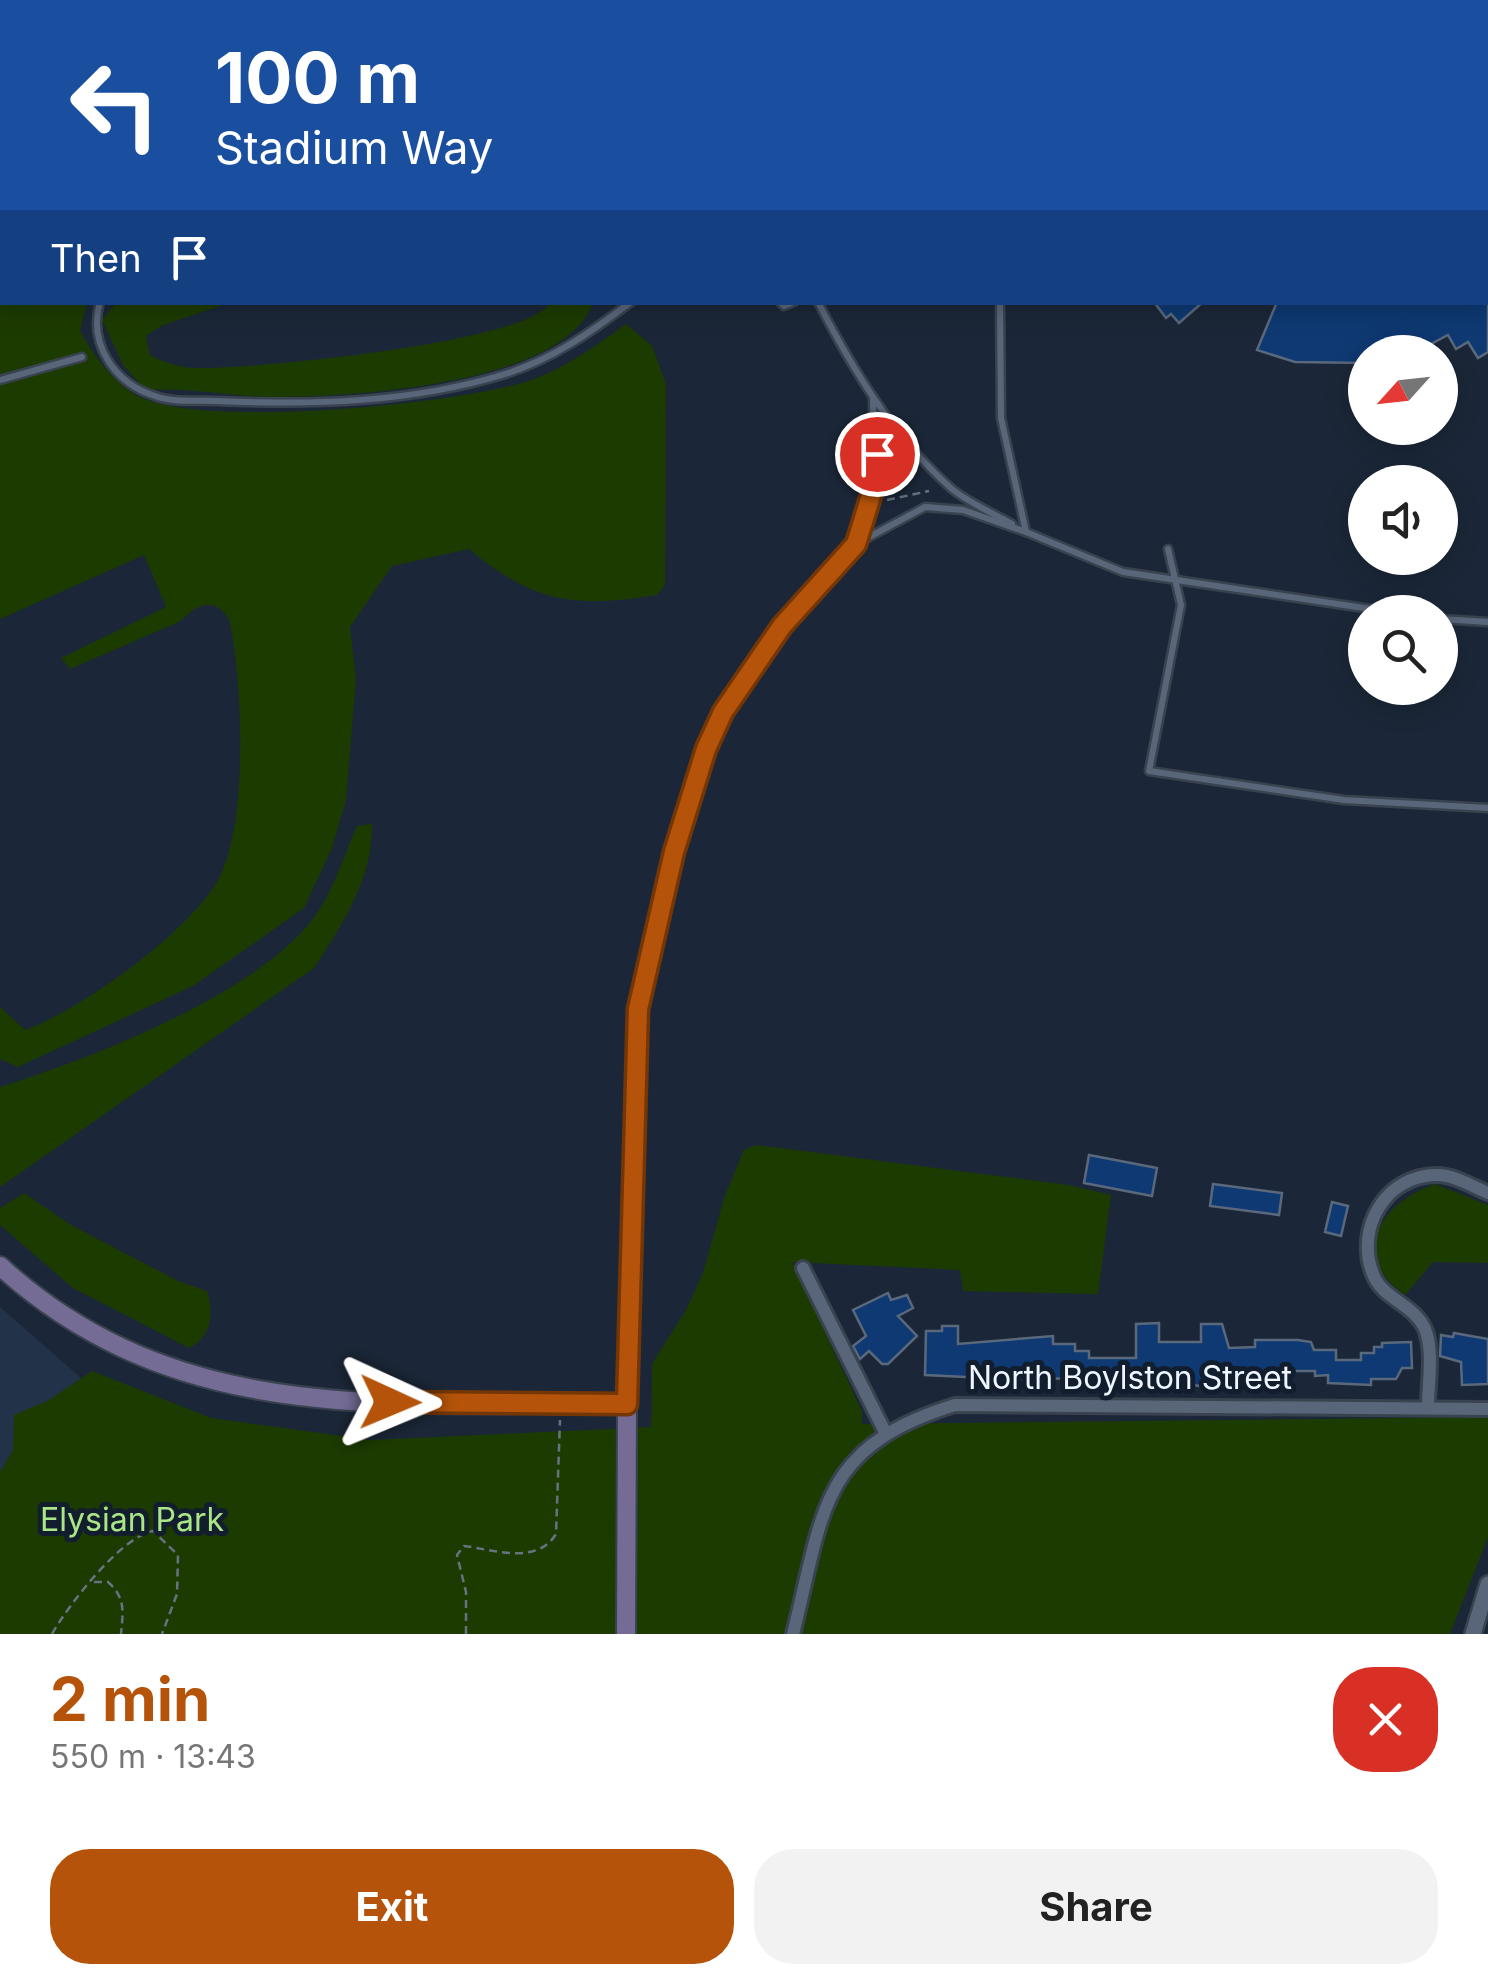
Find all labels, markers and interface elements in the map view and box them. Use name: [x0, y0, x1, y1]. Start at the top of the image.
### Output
text: 100 m: [215, 35, 420, 120]
icon: left: [50, 40, 180, 170]
text: Stadium Way: [215, 120, 493, 175]
icon: arrive: [162, 230, 217, 285]
text: Then: [50, 235, 142, 281]
north arrow: [1348, 335, 1458, 445]
map controls: [1348, 335, 1458, 705]
pin: [835, 412, 920, 497]
icon: arrive: [850, 427, 905, 482]
button: sound: [1348, 465, 1458, 575]
button: search: [1348, 595, 1458, 705]
position arrow: [338, 1350, 442, 1454]
street label: North Boylston Street: [968, 1358, 1292, 1397]
park label: Elysian Park: [40, 1500, 225, 1539]
text: 2 min: [50, 1663, 210, 1735]
button: close: [1333, 1667, 1438, 1772]
text: 550 m · 13:43: [50, 1737, 256, 1776]
button: Exit: [50, 1849, 734, 1964]
button: Share: [754, 1849, 1438, 1964]

